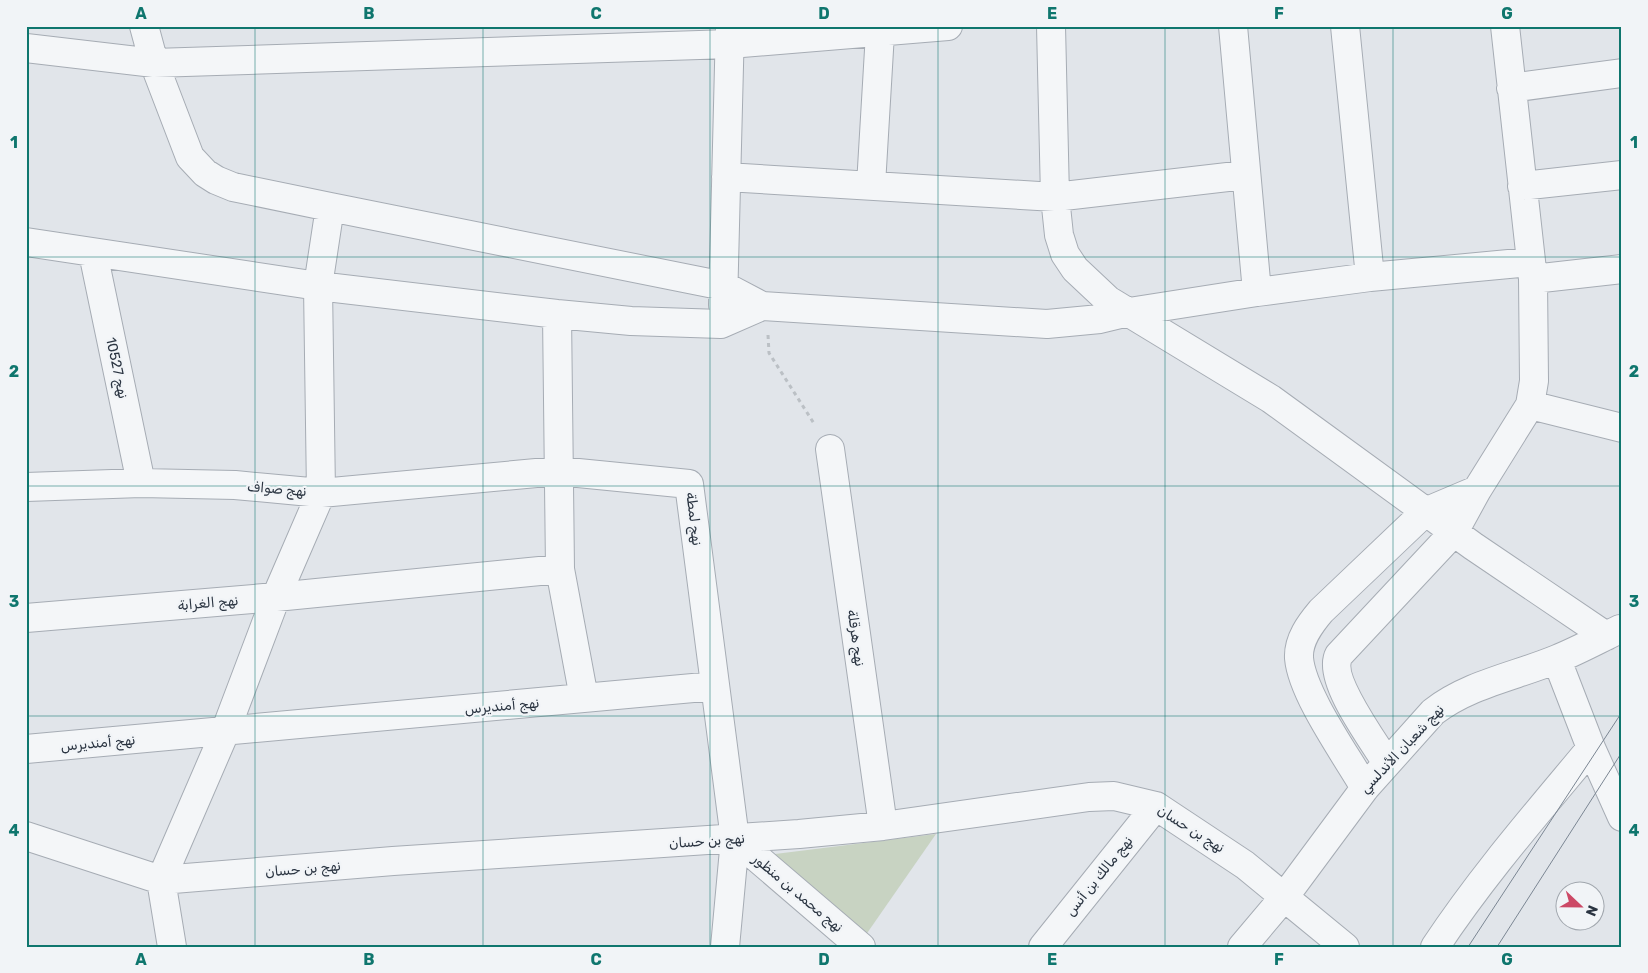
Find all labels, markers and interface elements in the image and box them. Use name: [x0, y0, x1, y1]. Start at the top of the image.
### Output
text: A: [135, 4, 147, 23]
text: B: [363, 4, 375, 23]
text: C: [590, 4, 602, 23]
text: D: [818, 4, 830, 23]
text: E: [1047, 4, 1057, 23]
text: F: [1274, 4, 1284, 23]
text: G: [1501, 4, 1513, 23]
text: 1: [10, 133, 18, 152]
text: 1: [1630, 133, 1638, 152]
street label: نهج 10527: [100, 336, 132, 401]
text: 2: [9, 362, 19, 381]
text: 2: [1629, 362, 1639, 381]
street label: نهج صواف: [246, 478, 307, 502]
street label: نهج لمطة: [680, 491, 706, 547]
text: 3: [9, 592, 19, 611]
street label: نهج الغرابة: [177, 592, 239, 616]
text: 3: [1629, 592, 1639, 611]
street label: نهج هرقلة: [842, 608, 868, 668]
street label: نهج أمنديرس: [464, 694, 540, 720]
street label: نهج شعبان الأندلسي: [1356, 701, 1449, 798]
street label: نهج أمنديرس: [60, 731, 136, 757]
street label: نهج بن حسان: [1153, 802, 1228, 858]
text: 4: [9, 821, 20, 840]
text: 4: [1629, 821, 1640, 840]
street label: نهج بن حسان: [668, 830, 746, 854]
street label: نهج مالك بن أنس: [1062, 833, 1138, 921]
street label: نهج محمد بن منظور: [747, 850, 847, 937]
street label: نهج بن حسان: [264, 857, 342, 883]
north arrow: [1556, 880, 1606, 930]
text: N: [1582, 903, 1601, 919]
text: A: [135, 950, 147, 969]
text: B: [363, 950, 375, 969]
text: C: [590, 950, 602, 969]
text: D: [818, 950, 830, 969]
text: E: [1047, 950, 1057, 969]
text: F: [1274, 950, 1284, 969]
text: G: [1501, 950, 1513, 969]

